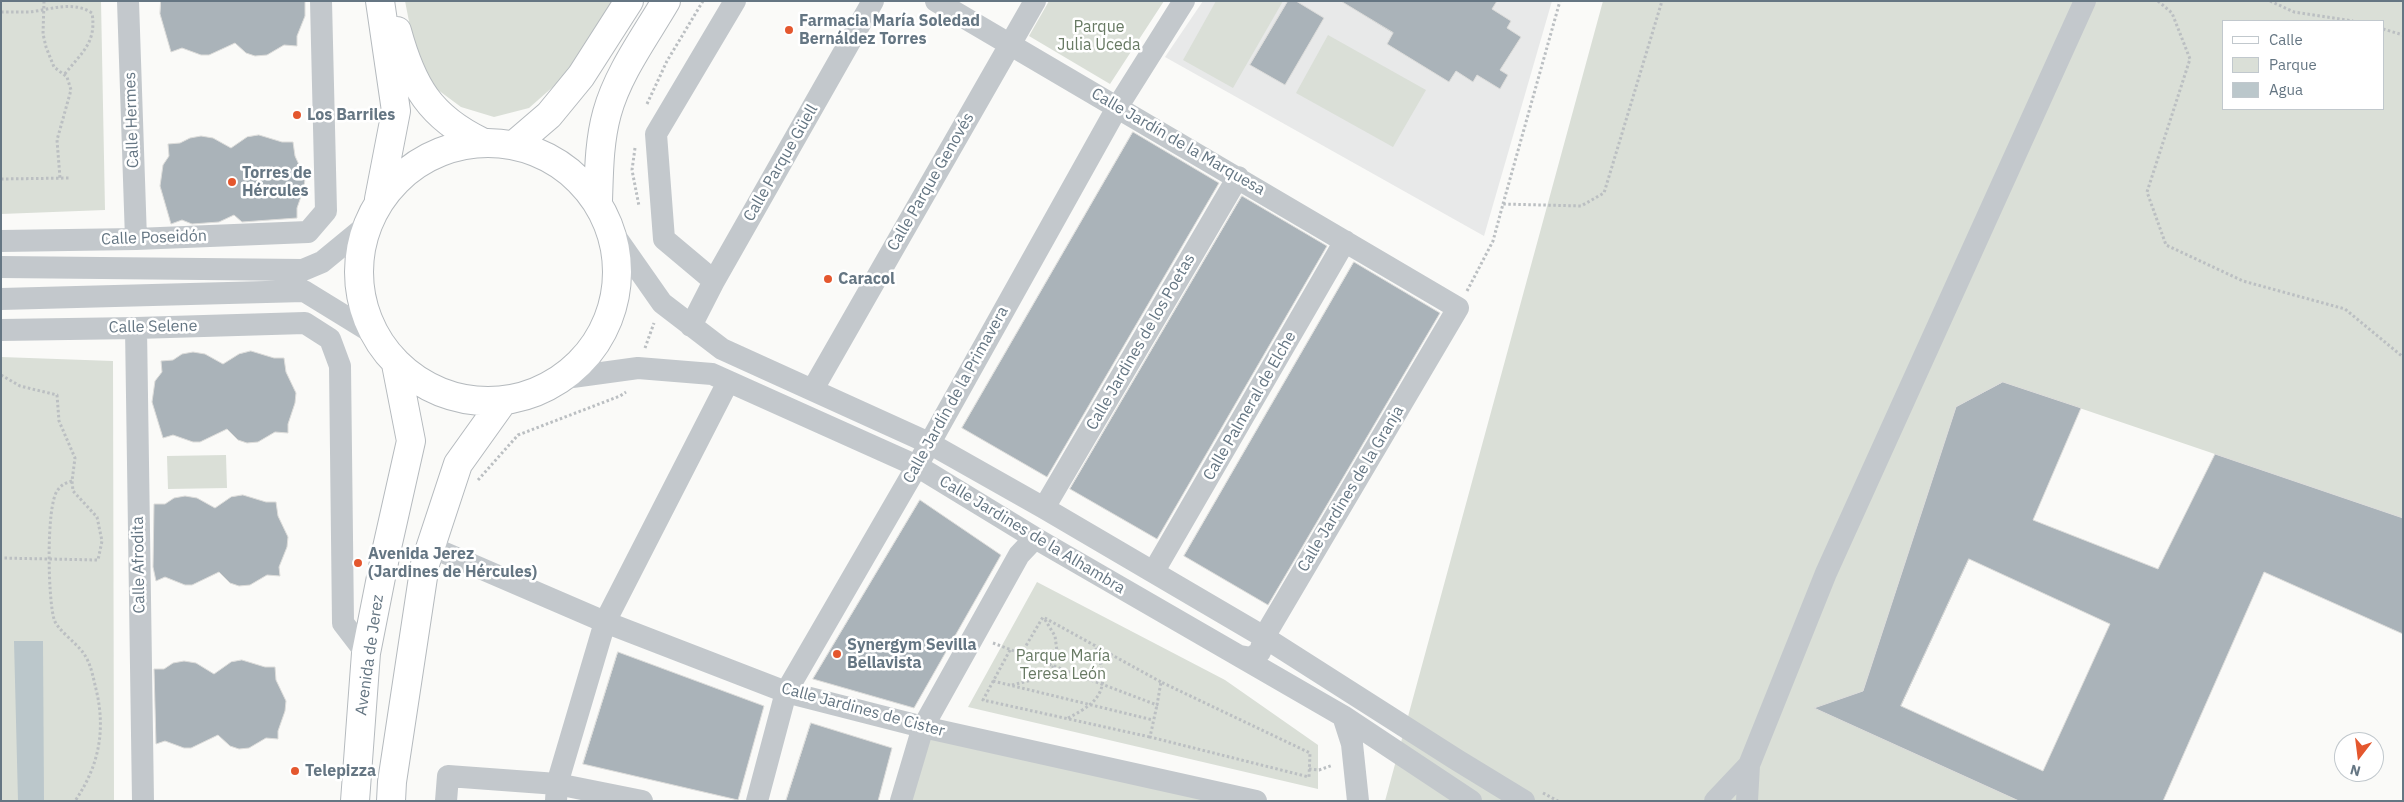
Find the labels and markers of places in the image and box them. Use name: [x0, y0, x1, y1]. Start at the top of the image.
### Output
place label: Farmacia María Soledad Bernáldez Torres: [799, 11, 980, 49]
marker: Farmacia María Soledad Bernáldez Torres: [783, 24, 795, 36]
place label: Los Barriles: [307, 105, 395, 125]
marker: Los Barriles: [291, 109, 303, 121]
place label: Torres de Hércules: [242, 163, 312, 201]
marker: Torres de Hércules: [226, 176, 238, 188]
place label: Caracol: [838, 269, 895, 289]
marker: Caracol: [822, 273, 834, 285]
place label: Avenida Jerez (Jardines de Hércules): [368, 544, 537, 582]
marker: Avenida Jerez (Jardines de Hércules): [352, 557, 364, 569]
place label: Synergym Sevilla Bellavista: [847, 635, 977, 673]
marker: Synergym Sevilla Bellavista: [831, 648, 843, 660]
place label: Telepizza: [305, 761, 376, 781]
marker: Telepizza: [289, 765, 301, 777]

